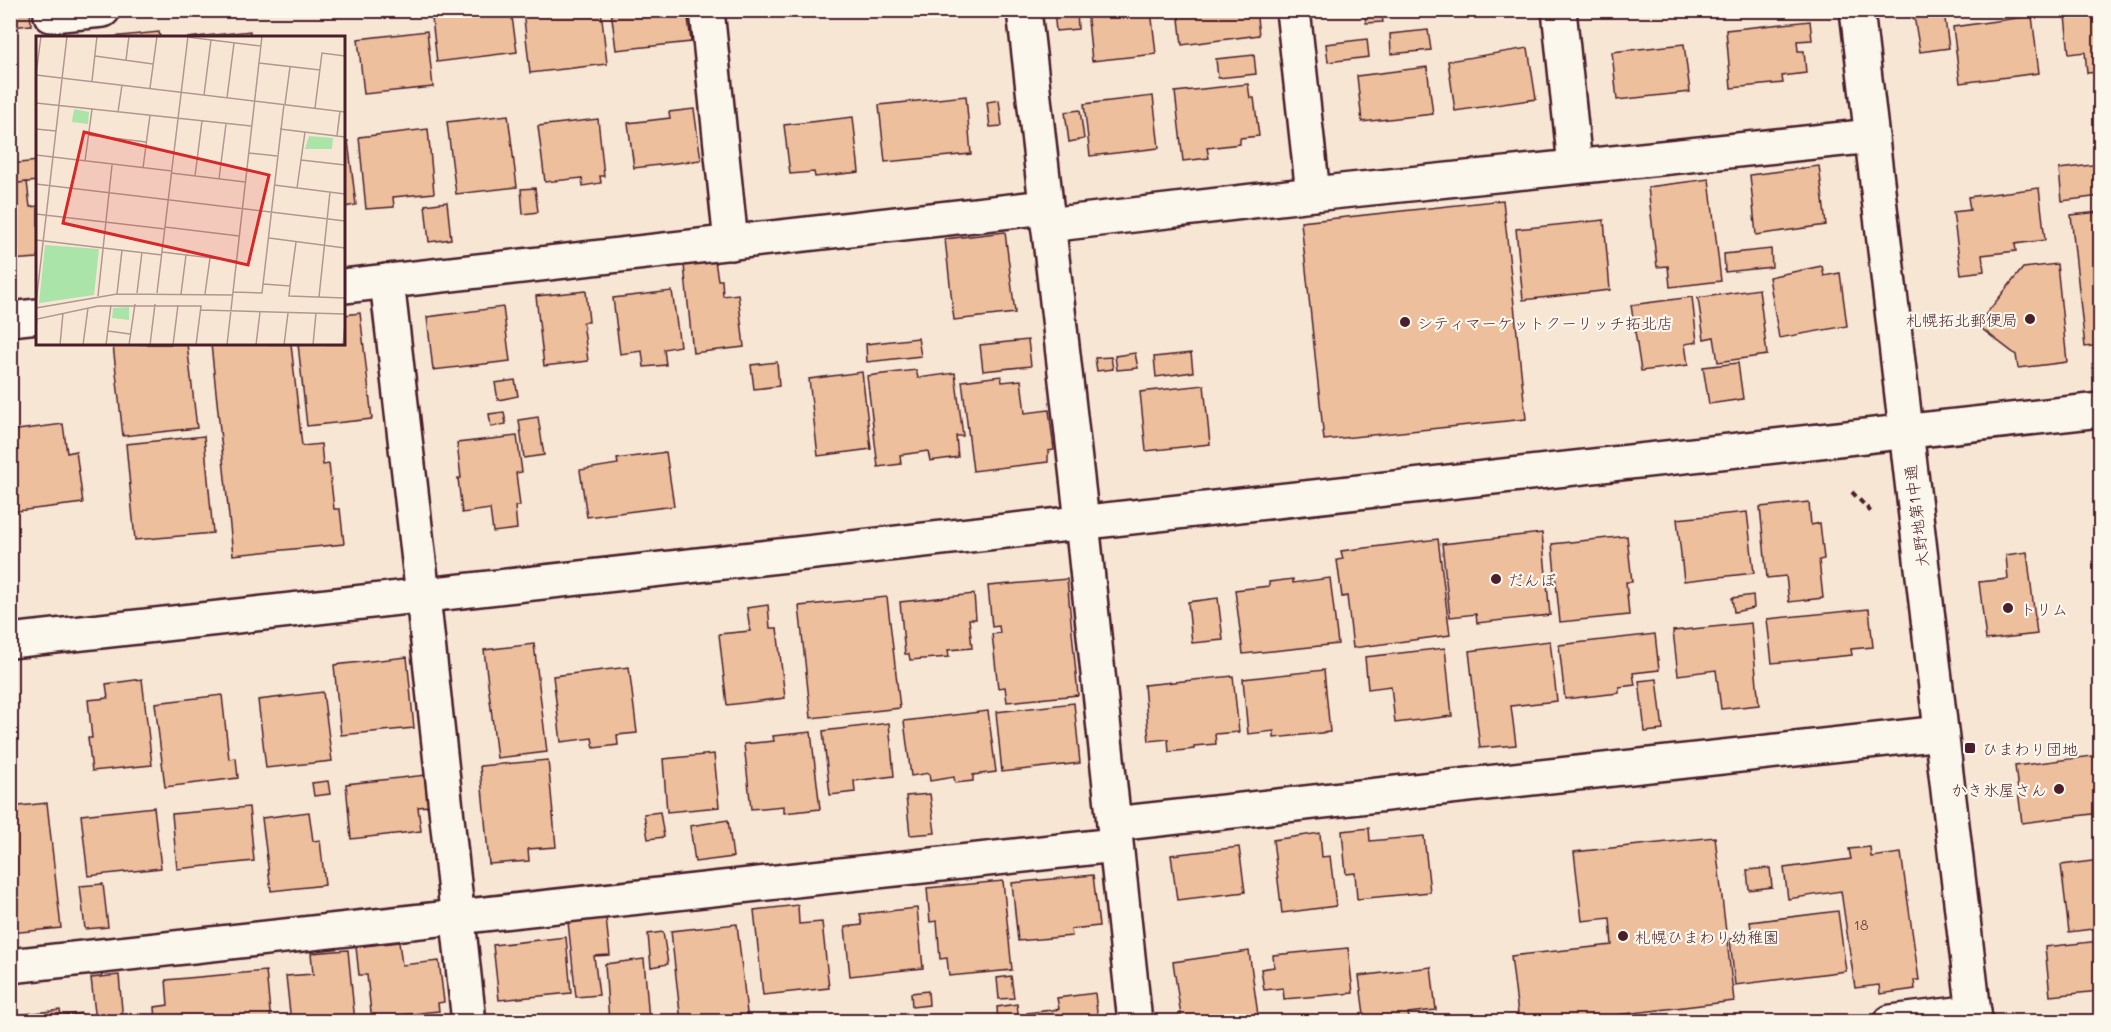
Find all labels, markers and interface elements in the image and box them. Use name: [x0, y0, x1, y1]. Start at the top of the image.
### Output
inset map: [36, 36, 345, 345]
place label: 札幌拓北郵便局: [1906, 309, 2018, 330]
place label: シティマーケットクーリッチ拓北店: [1417, 312, 1673, 333]
marker: 札幌拓北郵便局: [2023, 312, 2037, 326]
marker: シティマーケットクーリッチ拓北店: [1398, 315, 1412, 329]
street label: 大野地第1中通: [1899, 464, 1933, 568]
place label: だんぼ: [1508, 569, 1556, 590]
marker: だんぼ: [1489, 572, 1503, 586]
place label: トリム: [2020, 598, 2068, 619]
marker: トリム: [2001, 601, 2015, 615]
place label: ひまわり団地: [1982, 738, 2078, 759]
marker: ひまわり団地: [1963, 741, 1977, 755]
place label: かき氷屋さん: [1951, 779, 2047, 800]
marker: かき氷屋さん: [2052, 782, 2066, 796]
house number: 18: [1854, 915, 1868, 934]
place label: 札幌ひまわり幼稚園: [1635, 926, 1779, 947]
marker: 札幌ひまわり幼稚園: [1616, 929, 1630, 943]

